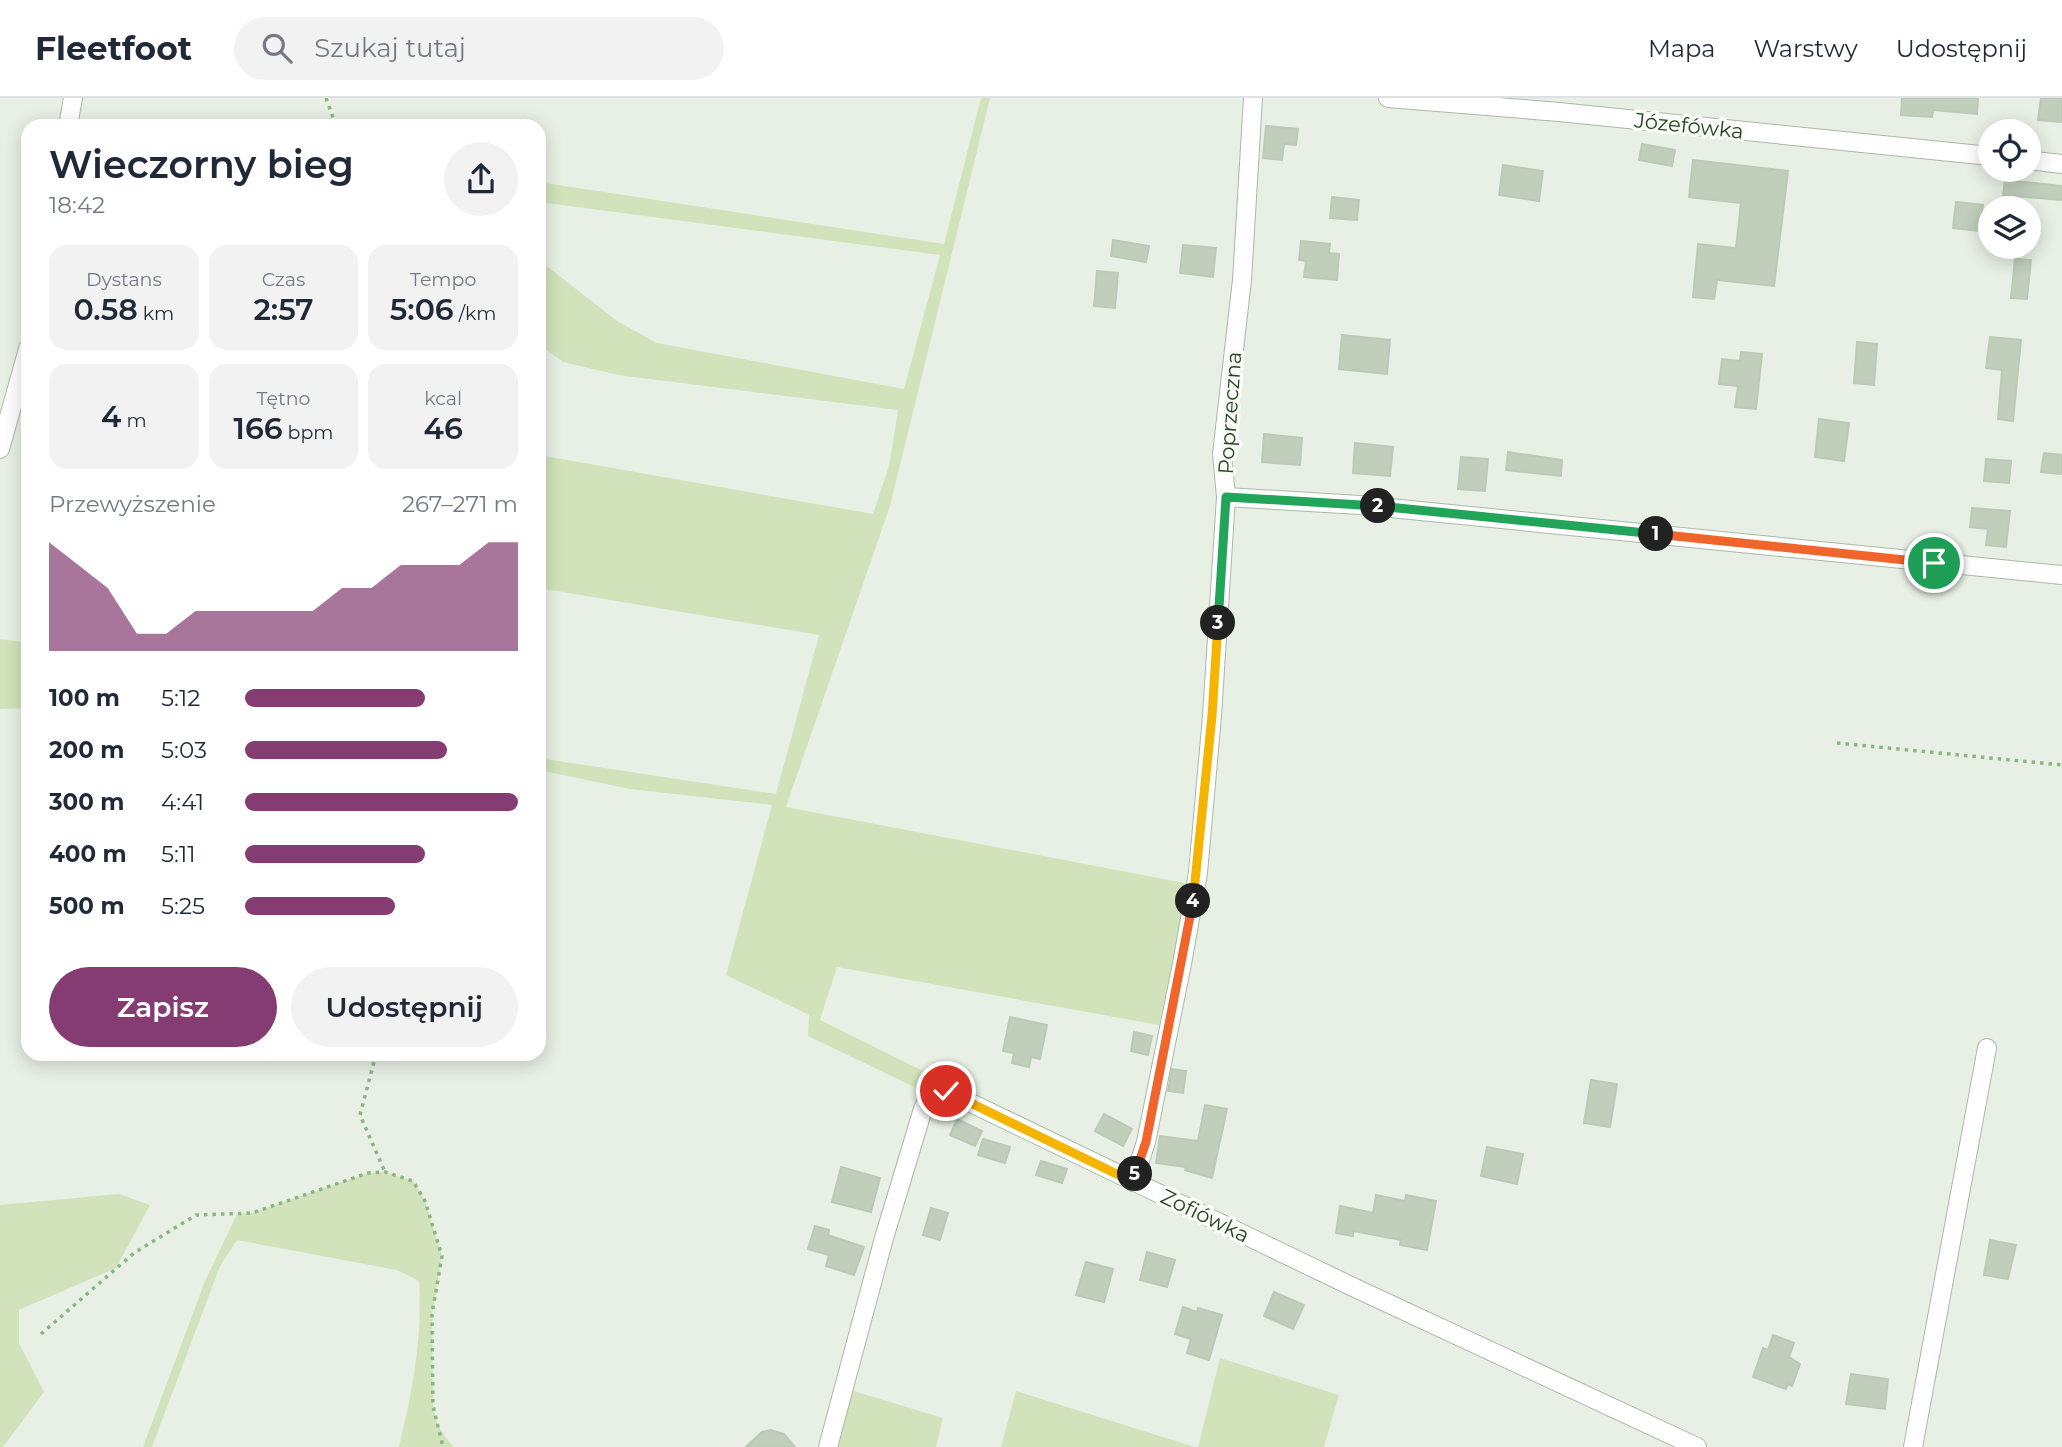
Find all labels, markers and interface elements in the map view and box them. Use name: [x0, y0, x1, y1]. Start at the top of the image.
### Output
search box: [234, 17, 724, 80]
text: Fleetfoot: [35, 28, 192, 68]
icon: search: [258, 29, 296, 67]
text: Szukaj tutaj: [314, 32, 466, 64]
text: Mapa: [1648, 34, 1715, 63]
text: Warstwy: [1753, 34, 1858, 63]
text: Udostępnij: [1896, 34, 2027, 63]
street label: Józefówka: [1632, 107, 1745, 144]
map controls: [1978, 119, 2041, 259]
button: locate: [1978, 119, 2041, 182]
text: Wieczorny bieg: [49, 141, 354, 188]
button: share: [444, 142, 518, 216]
text: 18:42: [49, 191, 105, 219]
button: layers: [1978, 196, 2041, 259]
text: Dystans: [86, 268, 162, 291]
text: Czas: [262, 268, 305, 291]
text: Tempo: [410, 268, 476, 291]
text: 0.58: [74, 291, 138, 328]
text: 2:57: [253, 291, 314, 328]
text: 5:06: [390, 291, 454, 328]
text: km: [138, 302, 174, 325]
text: /km: [454, 302, 497, 325]
street label: Poprzeczna: [1213, 351, 1246, 475]
text: Tętno: [257, 387, 310, 410]
text: kcal: [424, 387, 462, 410]
text: 4: [101, 398, 121, 435]
text: m: [121, 409, 147, 432]
text: 166: [234, 410, 283, 447]
text: 46: [424, 410, 463, 447]
text: bpm: [283, 421, 333, 444]
pin: 2: [1360, 488, 1396, 524]
text: Przewyższenie: [49, 490, 216, 518]
text: 267–271 m: [402, 490, 518, 518]
text: 2: [1372, 494, 1383, 517]
pin: 1: [1638, 516, 1674, 551]
text: 1: [1652, 522, 1659, 545]
pin: [1904, 533, 1964, 593]
icon: arrive: [1915, 544, 1953, 582]
pin: 3: [1200, 606, 1236, 640]
text: 3: [1212, 611, 1223, 634]
text: 100 m: [49, 684, 120, 712]
text: 5:12: [161, 684, 200, 712]
text: 200 m: [49, 736, 124, 764]
text: 5:03: [161, 736, 207, 764]
text: 300 m: [49, 788, 125, 816]
text: 4:41: [161, 788, 204, 816]
text: 400 m: [49, 840, 127, 868]
text: 5:11: [161, 840, 196, 868]
pin: 4: [1176, 884, 1210, 918]
text: 4: [1186, 889, 1199, 912]
text: 500 m: [49, 892, 125, 920]
text: 5:25: [161, 892, 205, 920]
button: Zapisz: [49, 967, 277, 1047]
button: Udostępnij: [291, 967, 518, 1047]
pin: [916, 1061, 976, 1121]
icon: check: [927, 1072, 965, 1110]
pin: 5: [1118, 1156, 1152, 1192]
text: 5: [1129, 1162, 1140, 1185]
street label: Zofiówka: [1157, 1183, 1254, 1248]

